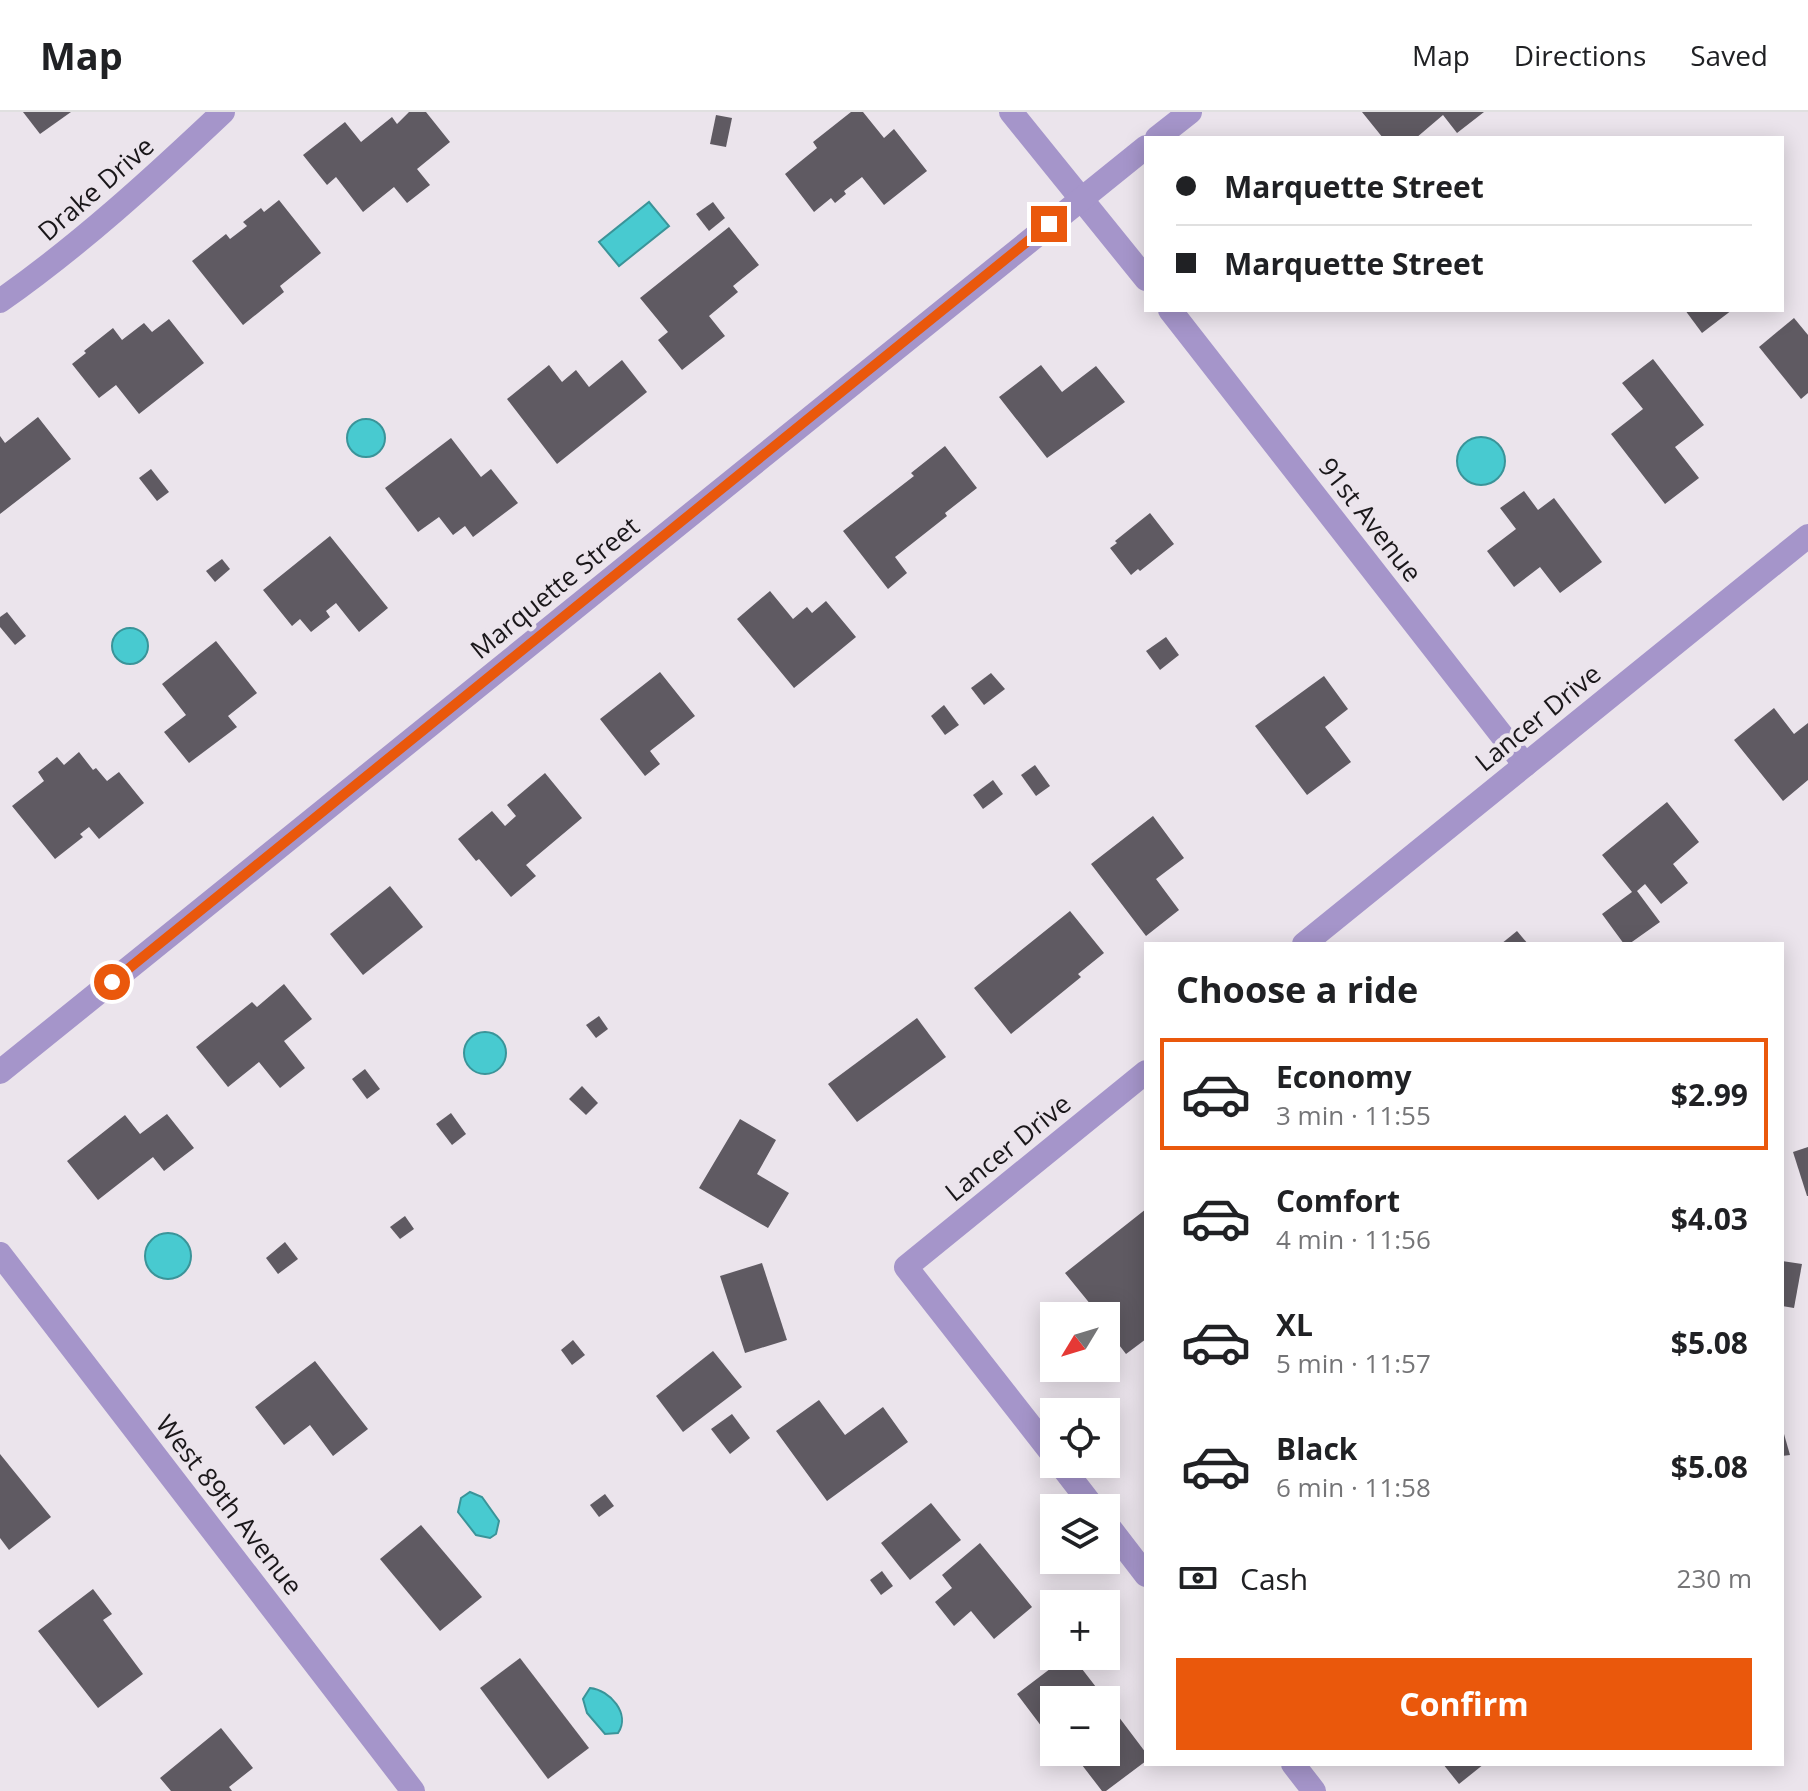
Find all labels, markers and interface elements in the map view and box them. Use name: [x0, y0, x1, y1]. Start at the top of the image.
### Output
text: Map: [40, 29, 123, 81]
text: Map: [1412, 36, 1470, 74]
text: Directions: [1514, 36, 1646, 74]
text: Saved: [1690, 36, 1768, 74]
street label: Drake Drive: [30, 128, 161, 249]
text: Marquette Street: [1224, 166, 1484, 207]
route end: [1031, 206, 1067, 242]
text: Marquette Street: [1224, 243, 1484, 284]
street label: 91st Avenue: [1311, 450, 1431, 589]
street label: Marquette Street: [462, 508, 646, 666]
street label: Lancer Drive: [1467, 655, 1608, 779]
route start: [94, 964, 130, 1000]
text: Choose a ride: [1176, 965, 1418, 1014]
text: Economy: [1276, 1056, 1412, 1097]
icon: car: [1180, 1058, 1252, 1130]
text: $2.99: [1671, 1074, 1748, 1115]
street label: Lancer Drive: [937, 1085, 1078, 1209]
text: 3 min · 11:55: [1276, 1097, 1431, 1133]
text: Comfort: [1276, 1180, 1400, 1221]
icon: car: [1180, 1182, 1252, 1254]
text: $4.03: [1671, 1198, 1748, 1239]
text: 4 min · 11:56: [1276, 1221, 1431, 1257]
north arrow: [1040, 1302, 1120, 1382]
map controls: [1040, 1302, 1120, 1766]
text: XL: [1276, 1304, 1313, 1345]
icon: car: [1180, 1306, 1252, 1378]
text: $5.08: [1671, 1322, 1748, 1363]
text: 5 min · 11:57: [1276, 1345, 1431, 1381]
button: locate: [1040, 1398, 1120, 1478]
street label: West 89th Avenue: [148, 1407, 311, 1602]
text: Black: [1276, 1428, 1357, 1469]
icon: car: [1180, 1430, 1252, 1502]
text: $5.08: [1671, 1446, 1748, 1487]
text: 6 min · 11:58: [1276, 1469, 1431, 1505]
button: layers: [1040, 1494, 1120, 1574]
icon: cash: [1176, 1556, 1220, 1600]
text: Cash: [1240, 1558, 1308, 1599]
text: 230 m: [1677, 1560, 1752, 1596]
button: +: [1040, 1590, 1120, 1670]
button: Confirm: [1176, 1658, 1752, 1750]
button: −: [1040, 1686, 1120, 1766]

